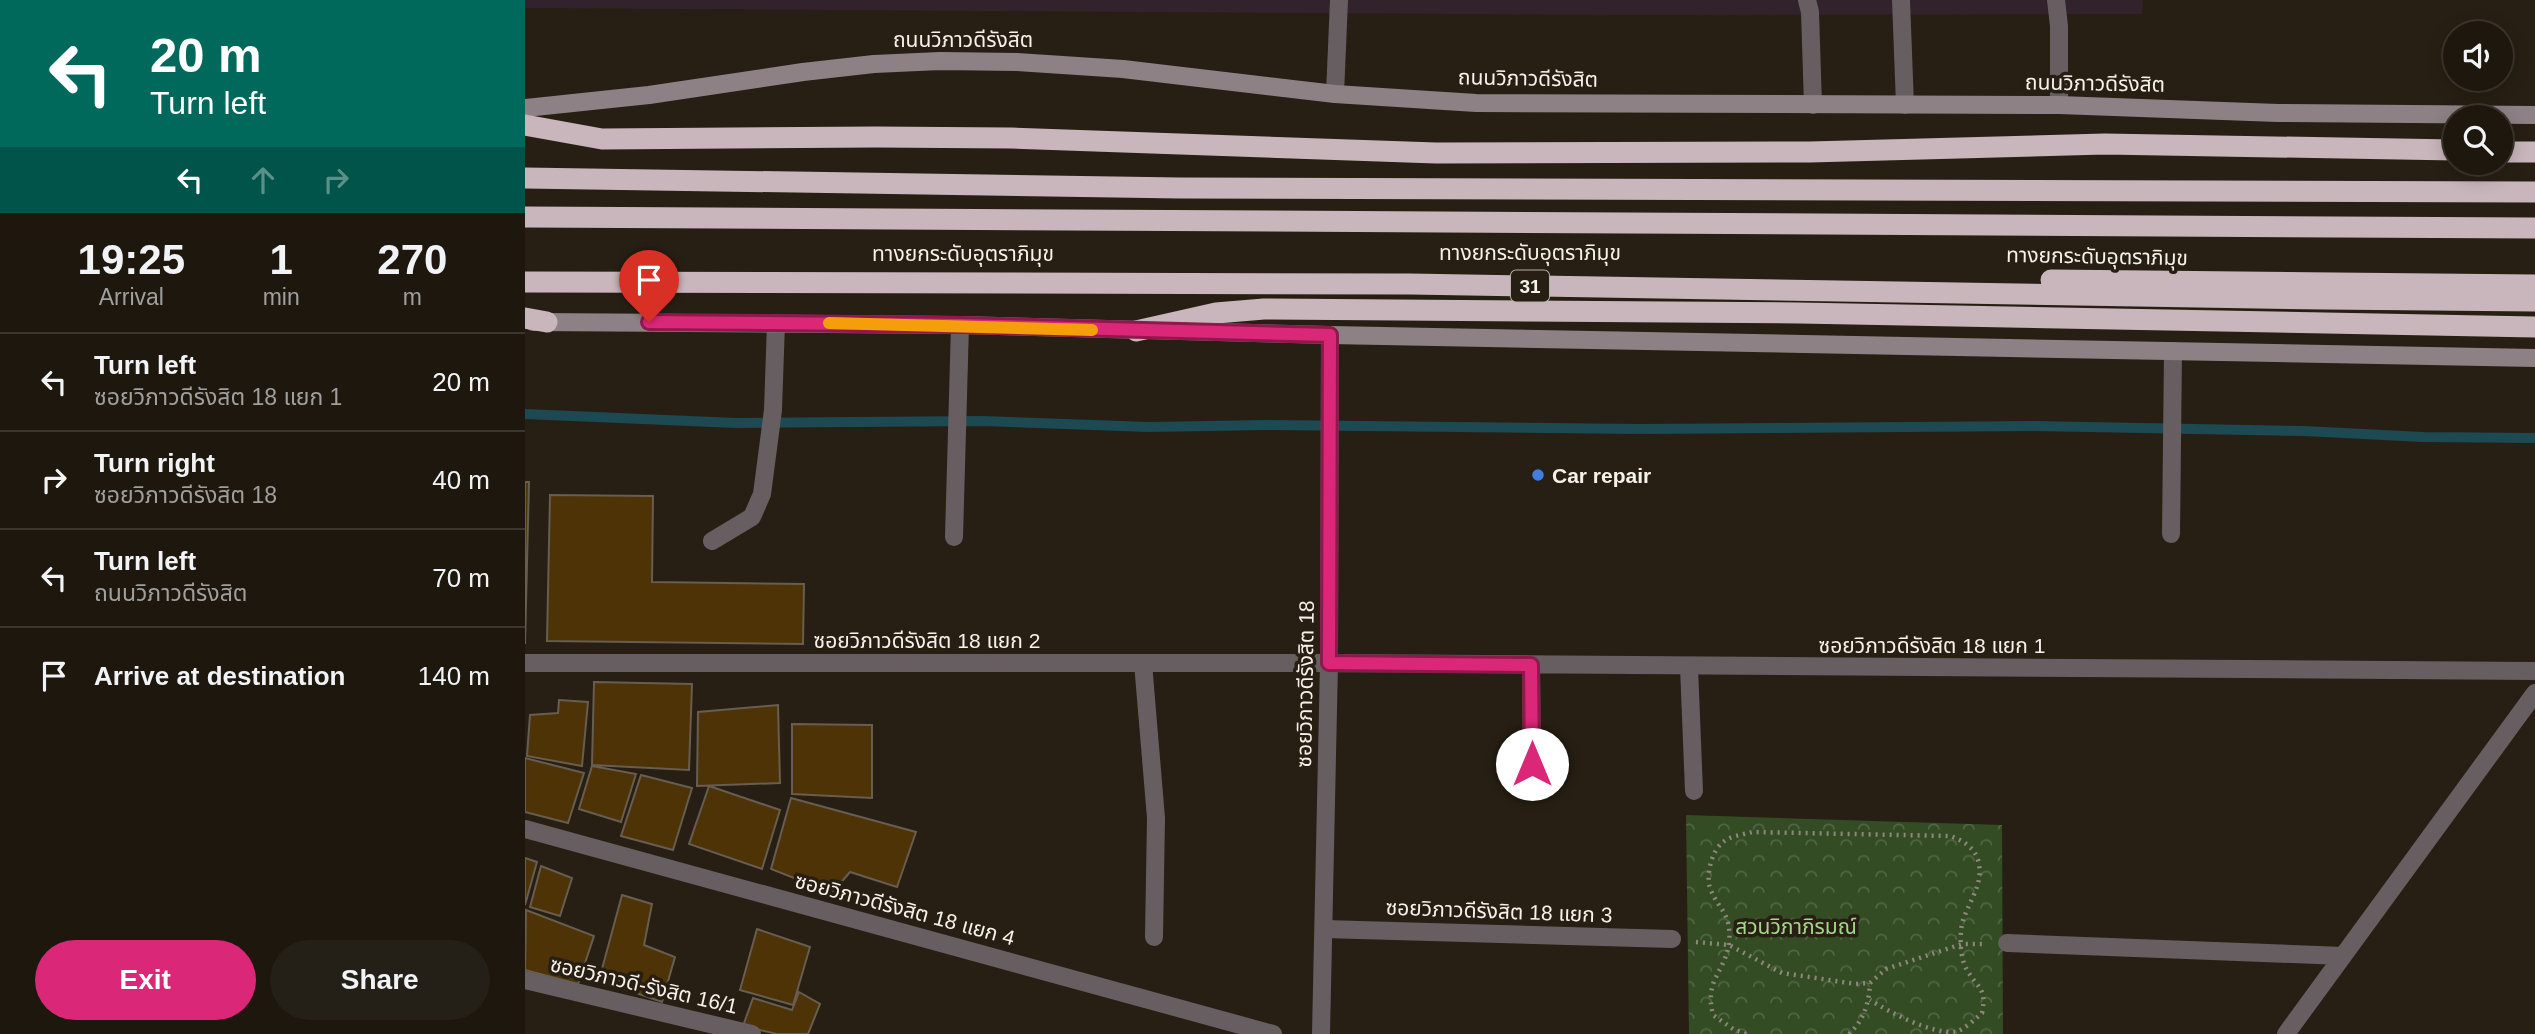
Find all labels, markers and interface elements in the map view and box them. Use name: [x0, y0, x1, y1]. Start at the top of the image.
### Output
map controls: [2443, 21, 2513, 175]
button: sound: [2443, 21, 2513, 91]
icon: left: [35, 28, 126, 119]
text: 20 m: [150, 28, 262, 82]
street label: ถนนวิภาวดีรังสิต: [893, 28, 1033, 51]
street label: ถนนวิภาวดีรังสิต: [1458, 65, 1598, 91]
street label: ถนนวิภาวดีรังสิต: [2025, 70, 2165, 96]
text: Turn left: [150, 85, 266, 121]
button: search: [2443, 105, 2513, 175]
icon: left: [171, 161, 209, 199]
icon: ahead: [244, 161, 282, 199]
icon: right: [317, 161, 355, 199]
text: 19:25: [78, 236, 185, 283]
text: 1: [269, 236, 293, 283]
text: 270: [377, 236, 447, 283]
street label: ทางยกระดับอุตราภิมุข: [1439, 241, 1621, 266]
street label: ทางยกระดับอุตราภิมุข: [872, 242, 1054, 267]
street label: ทางยกระดับอุตราภิมุข: [2006, 243, 2188, 271]
pin: [619, 250, 679, 322]
icon: arrive: [630, 261, 668, 299]
road number: 31: [1511, 270, 1549, 302]
text: Arrival: [99, 284, 164, 310]
text: min: [263, 284, 300, 310]
text: m: [403, 284, 422, 310]
text: Turn left: [94, 350, 196, 380]
icon: left: [35, 363, 73, 401]
text: 20 m: [432, 367, 490, 397]
text: ซอยวิภาวดีรังสิต 18 แยก 1: [94, 384, 342, 410]
text: Turn right: [94, 448, 215, 478]
icon: right: [35, 461, 73, 499]
place label: Car repair: [1552, 464, 1651, 487]
text: 40 m: [432, 465, 490, 495]
marker: Car repair: [1530, 467, 1546, 483]
text: ซอยวิภาวดีรังสิต 18: [94, 482, 277, 508]
text: Turn left: [94, 546, 196, 576]
icon: left: [35, 559, 73, 597]
text: 70 m: [432, 563, 490, 593]
text: ถนนวิภาวดีรังสิต: [94, 580, 247, 606]
street label: ซอยวิภาวดีรังสิต 18: [1292, 600, 1318, 768]
street label: ซอยวิภาวดีรังสิต 18 แยก 2: [814, 629, 1040, 652]
street label: ซอยวิภาวดีรังสิต 18 แยก 1: [1819, 634, 2045, 657]
icon: arrive: [35, 657, 73, 695]
text: Arrive at destination: [94, 661, 345, 691]
text: 140 m: [418, 661, 490, 691]
position arrow: [1495, 727, 1569, 801]
street label: ซอยวิภาวดีรังสิต 18 แยก 4: [792, 869, 1018, 950]
street label: ซอยวิภาวดีรังสิต 18 แยก 3: [1385, 896, 1613, 926]
park label: สวนวิภาภิรมณ์: [1735, 915, 1857, 938]
button: Exit: [35, 940, 256, 1020]
button: Share: [270, 940, 490, 1020]
street label: ซอยวิภาวดี-รังสิต 16/1: [548, 952, 740, 1018]

